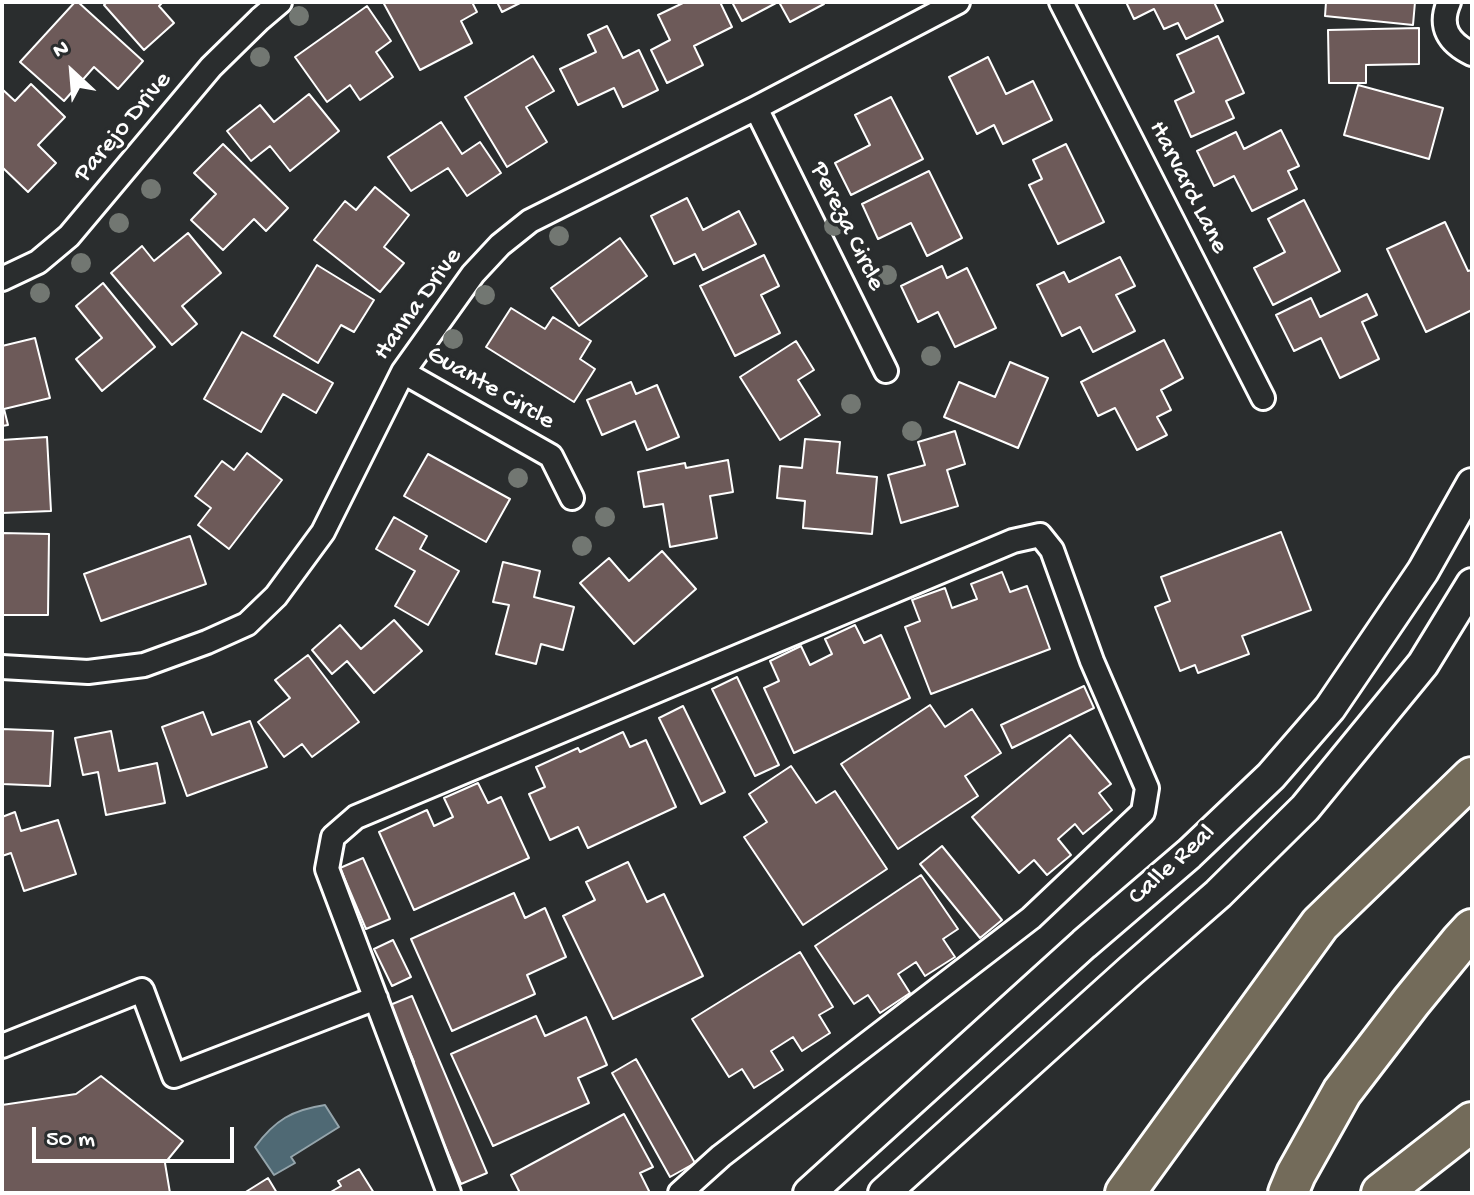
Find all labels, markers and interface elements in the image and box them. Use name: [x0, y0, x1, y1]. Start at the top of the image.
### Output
north arrow: [32, 32, 112, 112]
text: N: [49, 36, 74, 65]
street label: Parejo Drive: [69, 66, 179, 190]
street label: Harvard Lane: [1140, 116, 1234, 260]
street label: Pereza Circle: [801, 158, 891, 296]
street label: Hanna Drive: [368, 243, 470, 367]
street label: Guante Circle: [420, 340, 560, 438]
street label: Calle Real: [1123, 819, 1223, 913]
scale bar: [36, 1111, 238, 1161]
text: 50 m: [46, 1126, 95, 1155]

